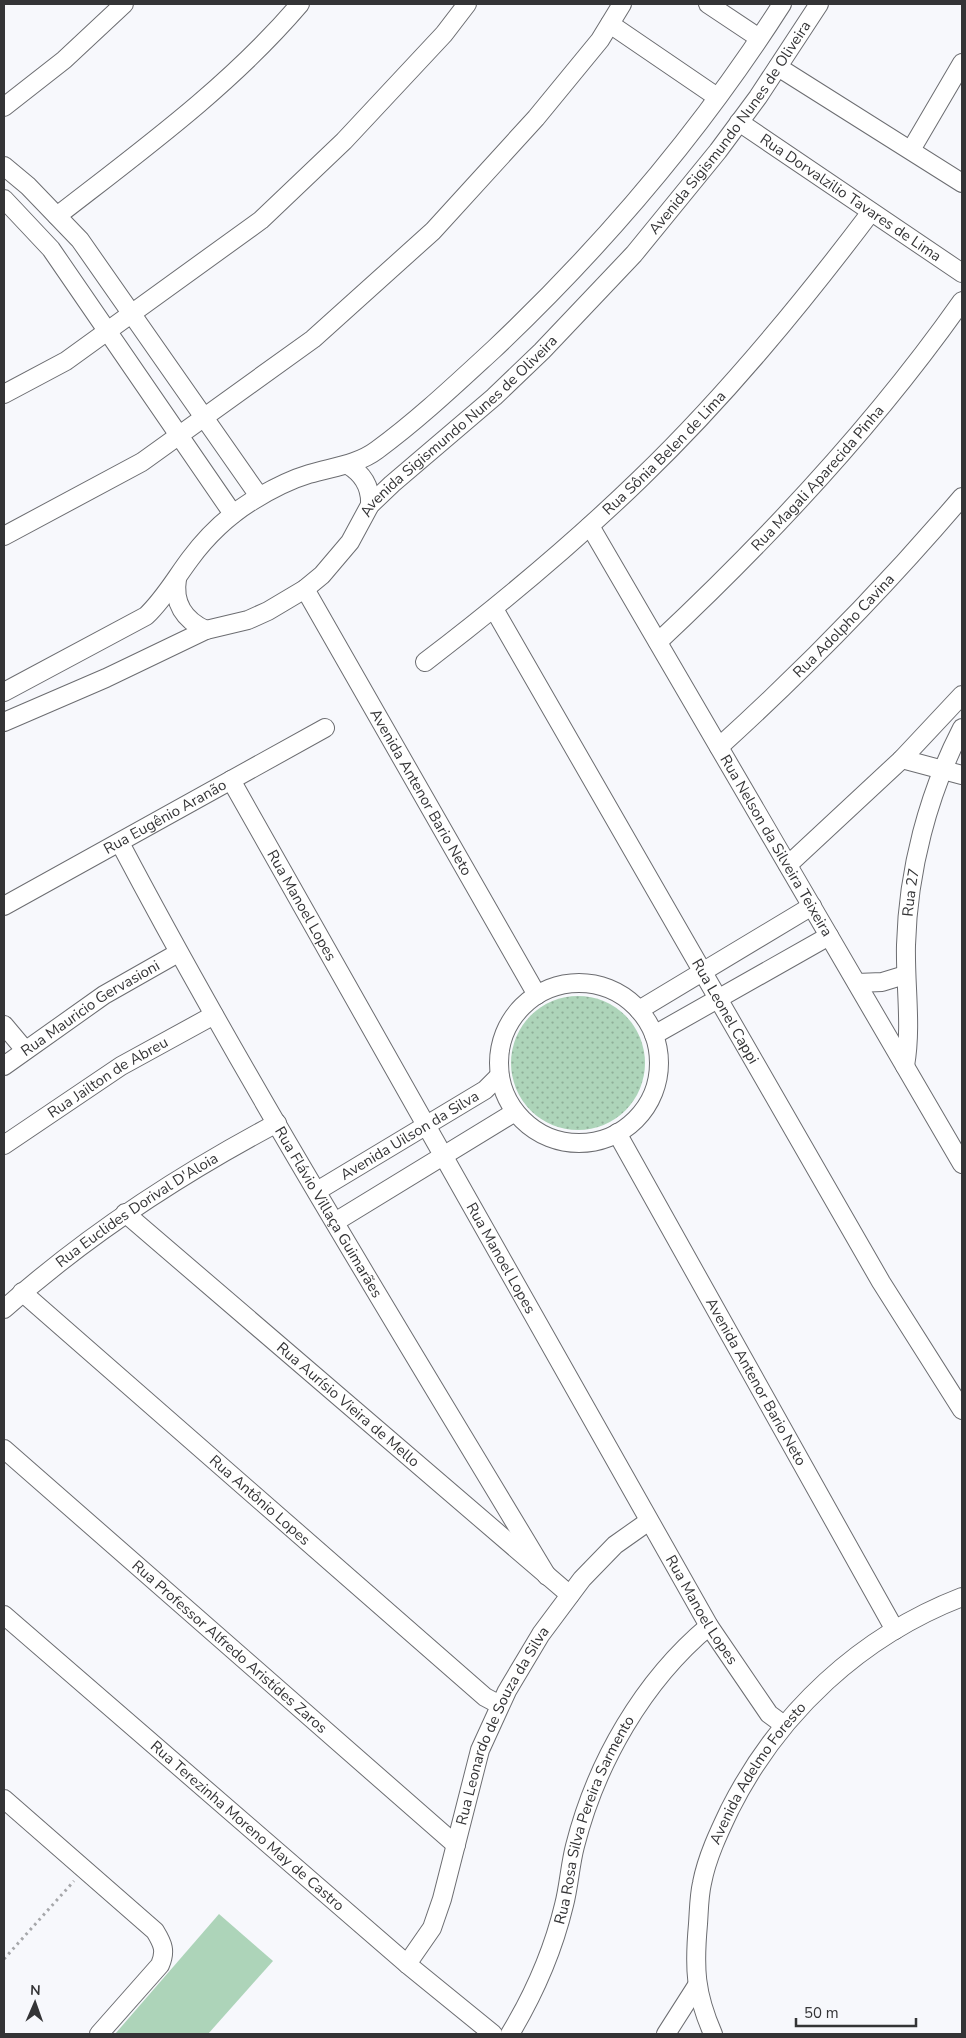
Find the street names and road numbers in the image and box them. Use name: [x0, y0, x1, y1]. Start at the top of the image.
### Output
street label: Avenida Sigismundo Nunes de Oliveira: [644, 17, 815, 238]
street label: Rua Dorvalzilio Tavares de Lima: [756, 129, 945, 266]
street label: Avenida Sigismundo Nunes de Oliveira: [355, 331, 562, 520]
street label: Rua Sônia Belen de Lima: [598, 386, 730, 520]
street label: Rua Magali Aparecida Pinha: [747, 401, 888, 555]
street label: Rua Adolpho Cavina: [789, 569, 899, 682]
street label: Avenida Antenor Bario Neto: [365, 705, 477, 879]
street label: Rua Nelson da Silveira Teixeira: [716, 751, 837, 940]
street label: Rua Eugênio Aranão: [100, 775, 230, 859]
street label: Rua Manoel Lopes: [262, 846, 341, 965]
street label: Rua 27: [898, 867, 924, 917]
street label: Rua Mauricio Gervasioni: [17, 955, 163, 1061]
street label: Rua Leonel Cappi: [687, 955, 763, 1068]
street label: Rua Jailton de Abreu: [44, 1032, 172, 1123]
street label: Avenida Uilson da Silva: [336, 1086, 483, 1185]
street label: Rua Flávio Villaça Guimarães: [270, 1123, 387, 1301]
street label: Rua Euclides Dorival D'Aloia: [52, 1148, 222, 1272]
street label: Rua Manoel Lopes: [462, 1199, 540, 1317]
street label: Avenida Antenor Bario Neto: [701, 1294, 811, 1469]
street label: Rua Aurísio Vieira de Mello: [272, 1338, 424, 1471]
street label: Rua Antônio Lopes: [205, 1450, 315, 1550]
street label: Rua Manoel Lopes: [661, 1551, 742, 1668]
street label: Rua Professor Alfredo Aristídes Zaros: [128, 1556, 332, 1738]
street label: Rua Leonardo de Souza da Silva: [451, 1622, 553, 1827]
street label: Avenida Adelmo Foresto: [705, 1698, 810, 1848]
street label: Rua Rosa Silva Pereira Sarmento: [549, 1712, 639, 1927]
street label: Rua Terezinha Moreno May de Castro: [146, 1736, 349, 1915]

